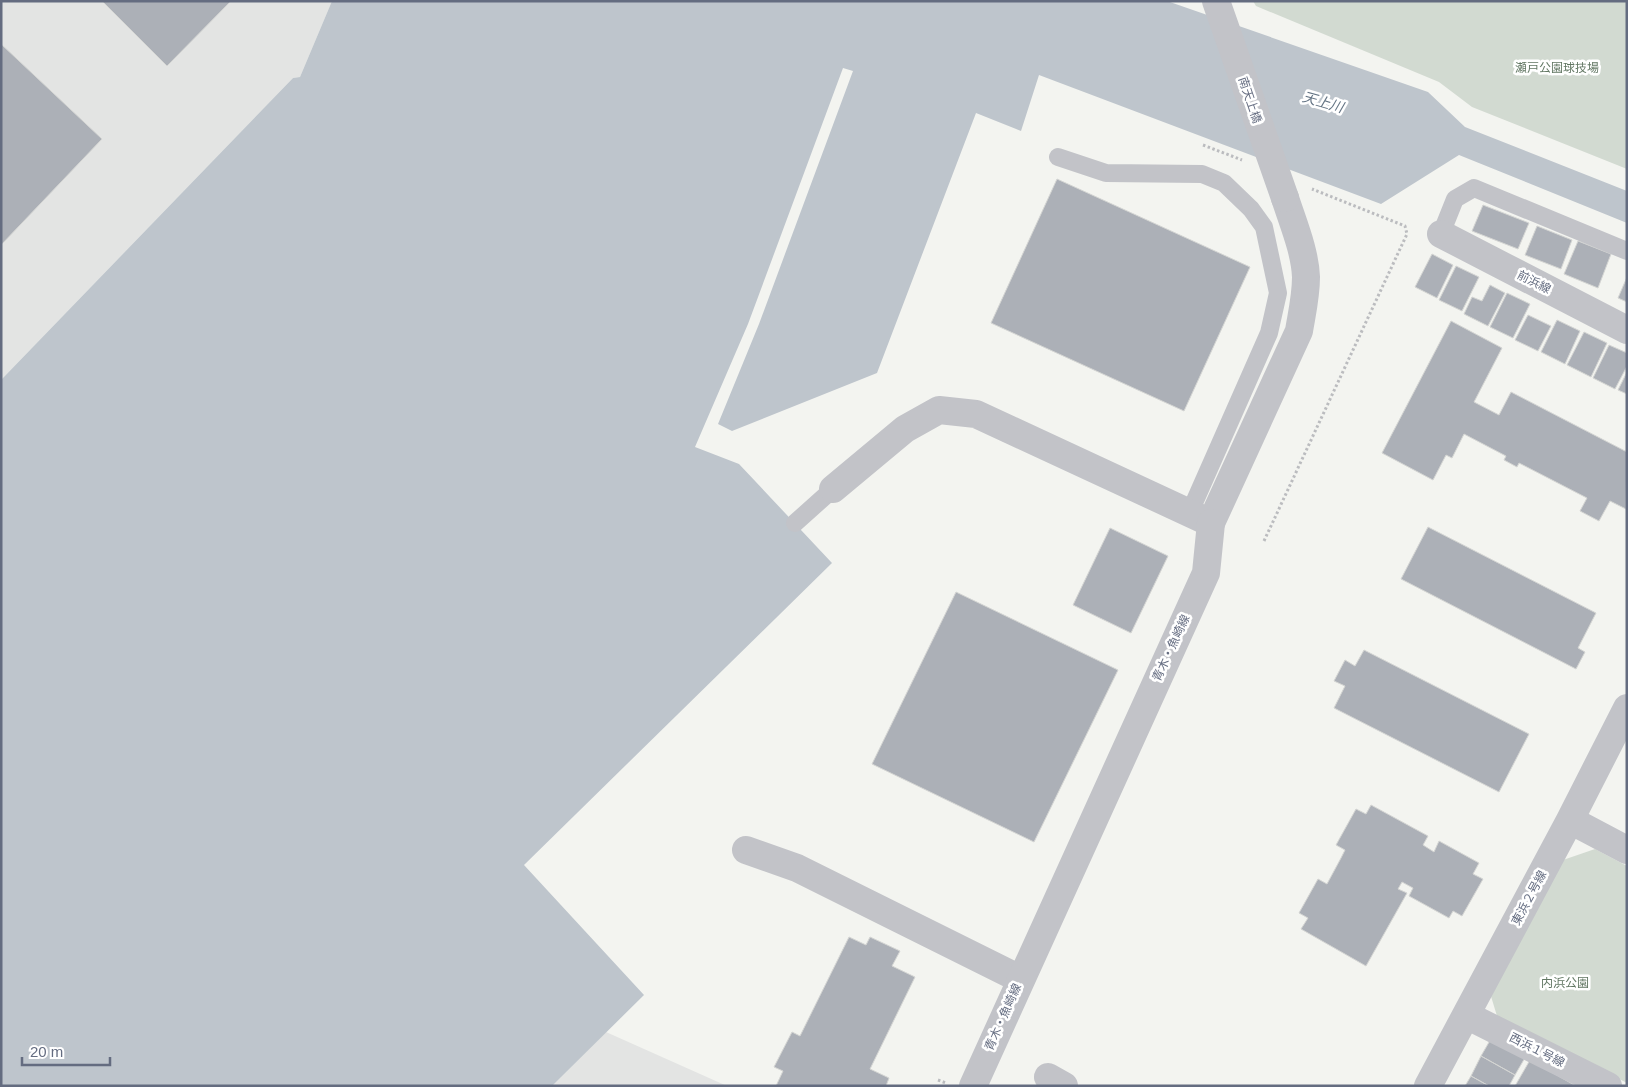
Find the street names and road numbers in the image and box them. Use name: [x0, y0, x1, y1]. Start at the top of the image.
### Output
street label: 南天上橋: [1236, 75, 1264, 125]
street label: 前浜線: [1515, 268, 1553, 296]
street label: 青木・魚崎線: [1149, 612, 1193, 684]
street label: 東浜２号線: [1509, 868, 1549, 928]
street label: 青木・魚崎線: [982, 981, 1024, 1053]
street label: 西浜１号線: [1507, 1030, 1567, 1070]

